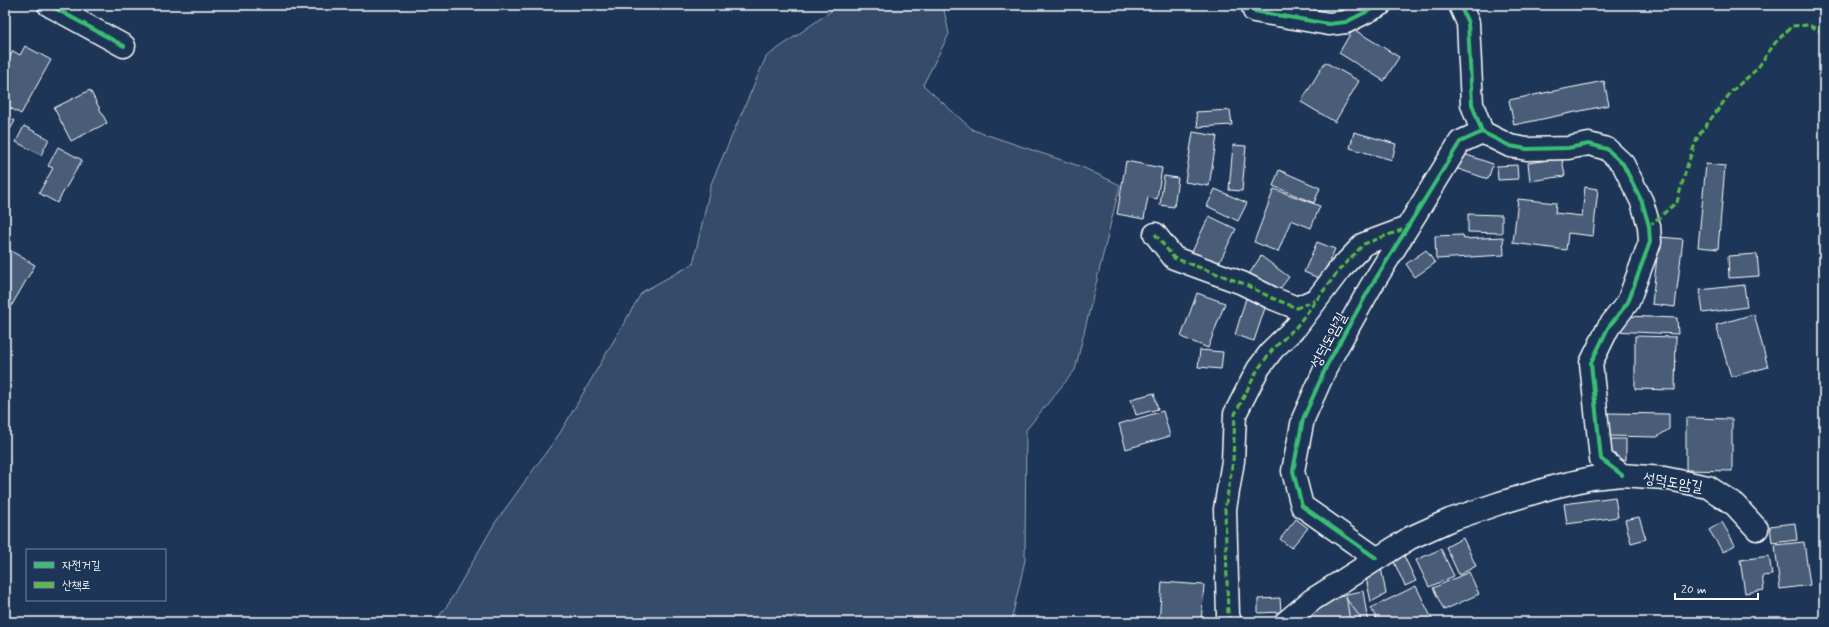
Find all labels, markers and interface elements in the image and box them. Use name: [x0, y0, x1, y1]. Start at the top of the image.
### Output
street label: 성덕도암길: [1306, 309, 1352, 372]
street label: 성덕도암길: [1641, 468, 1704, 498]
legend: [26, 549, 166, 601]
text: 자전거길: [62, 558, 101, 574]
scale bar: [1675, 575, 1758, 601]
text: 산책로: [62, 578, 91, 594]
text: 20 m: [1681, 582, 1707, 598]

